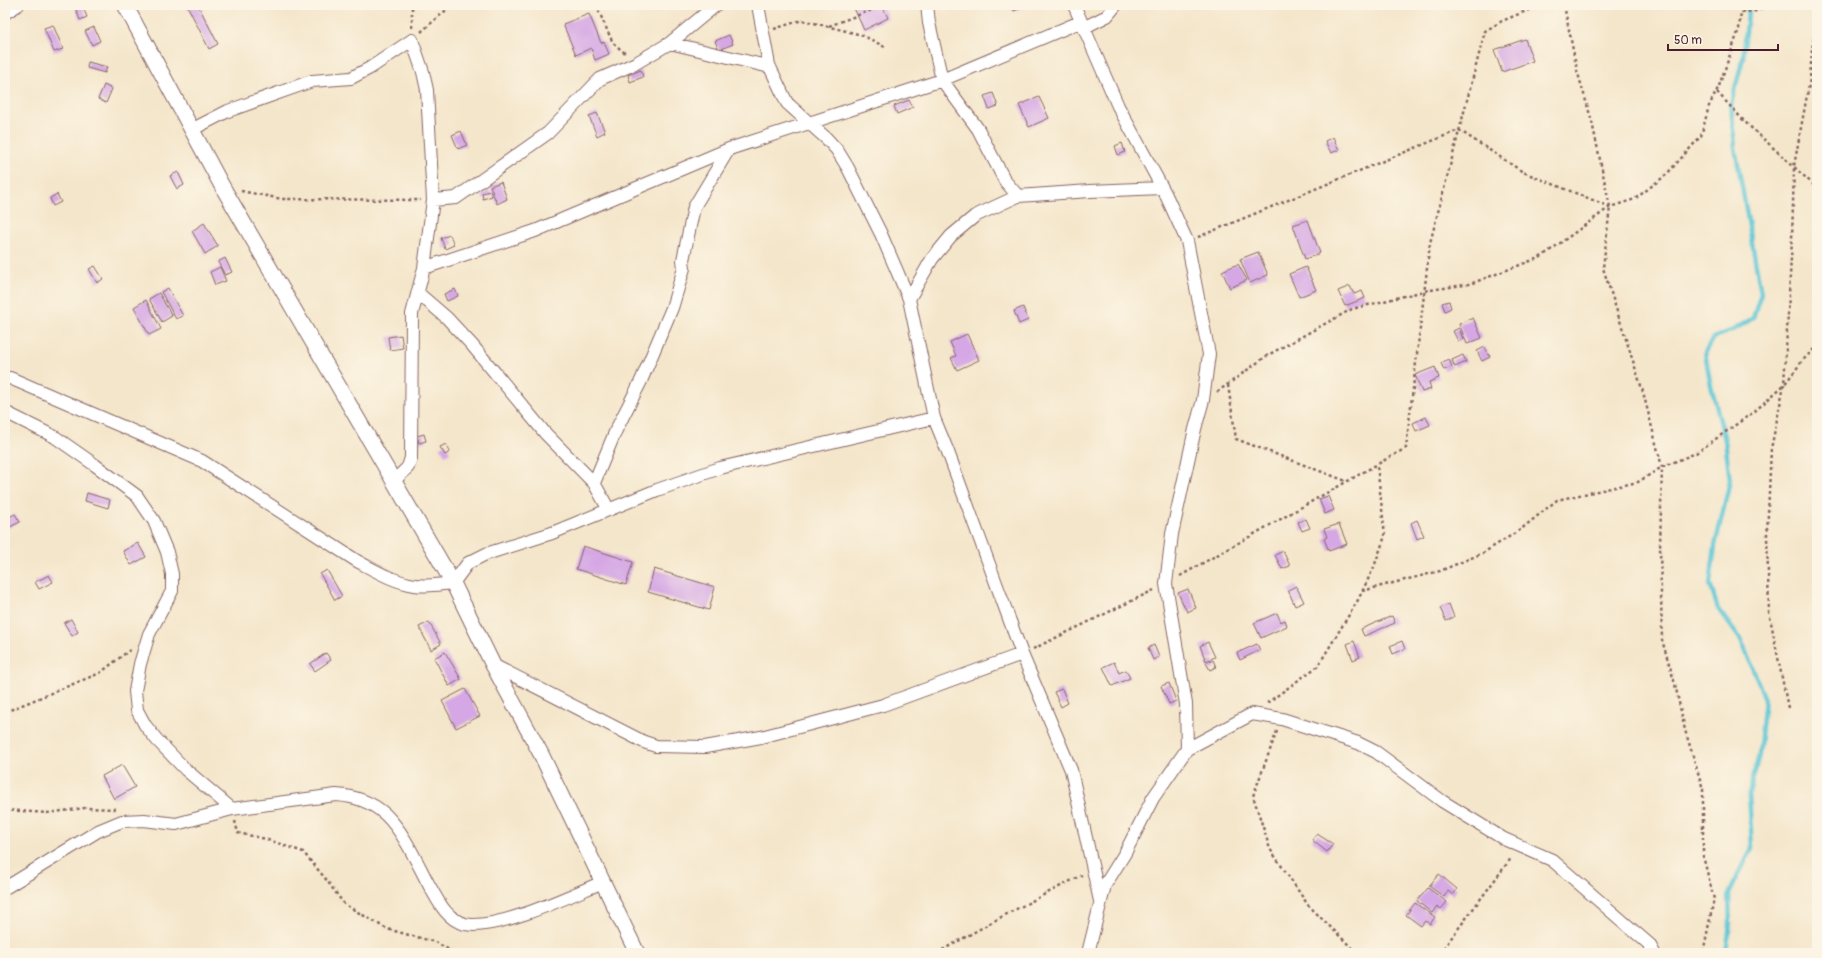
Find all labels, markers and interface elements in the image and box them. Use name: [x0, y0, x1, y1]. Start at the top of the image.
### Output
scale bar: [1668, 26, 1778, 52]
text: 50 m: [1674, 33, 1702, 48]

